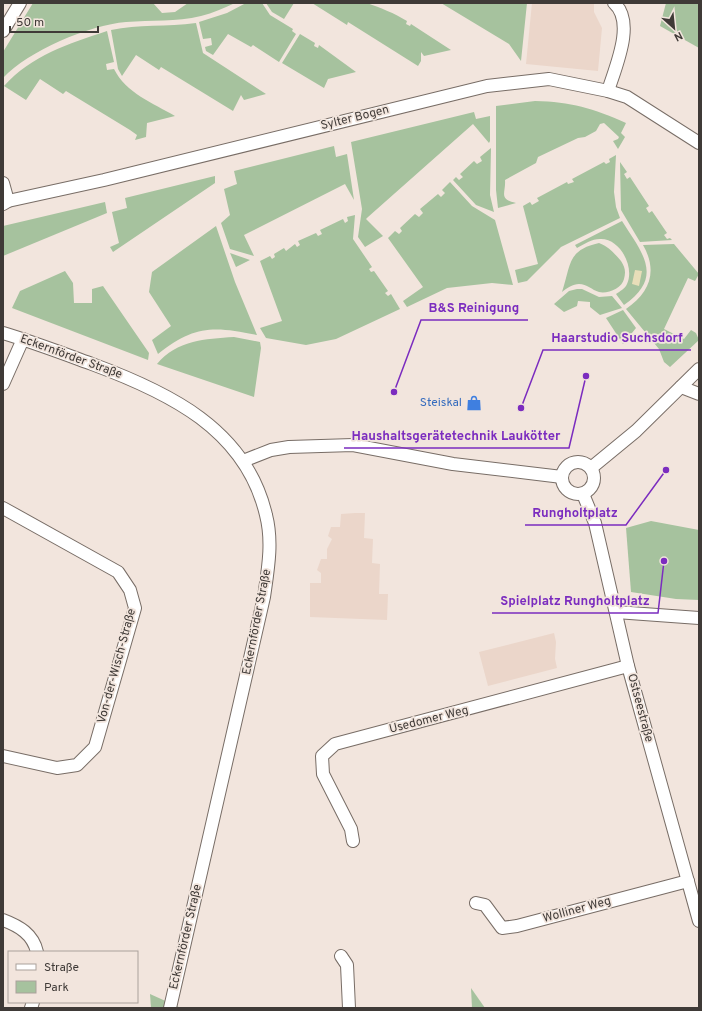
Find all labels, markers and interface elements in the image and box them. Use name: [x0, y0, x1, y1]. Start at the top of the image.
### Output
scale bar: [10, 8, 98, 34]
north arrow: [654, 8, 694, 48]
text: 50 m: [16, 15, 44, 31]
text: N: [671, 28, 685, 44]
street label: Sylter Bogen: [319, 102, 391, 134]
callout: B&S Reinigung: [421, 295, 528, 320]
text: B&S Reinigung: [429, 301, 519, 317]
callout: Haarstudio Suchsdorf: [543, 325, 691, 350]
street label: Eckernförder Straße: [18, 331, 124, 383]
text: Haarstudio Suchsdorf: [551, 331, 683, 347]
shop icon: Steiskal: [465, 394, 483, 412]
place label: Steiskal: [420, 395, 462, 411]
callout: Haushaltsgerätetechnik Laukötter: [344, 423, 569, 448]
text: Haushaltsgerätetechnik Laukötter: [352, 429, 561, 445]
callout: Rungholtplatz: [525, 500, 626, 525]
text: Rungholtplatz: [532, 506, 618, 522]
street label: Eckernförder Straße: [239, 568, 275, 676]
callout: Spielplatz Rungholtplatz: [492, 588, 658, 613]
text: Spielplatz Rungholtplatz: [500, 594, 650, 610]
street label: Von-der-Wisch-Straße: [94, 607, 140, 725]
street label: Ostseestraße: [623, 672, 657, 744]
street label: Usedomer Weg: [388, 702, 470, 738]
street label: Eckernförder Straße: [166, 883, 206, 991]
street label: Wolliner Weg: [541, 893, 613, 927]
legend: [8, 951, 138, 1003]
text: Straße: [44, 960, 79, 976]
text: Park: [44, 980, 69, 996]

